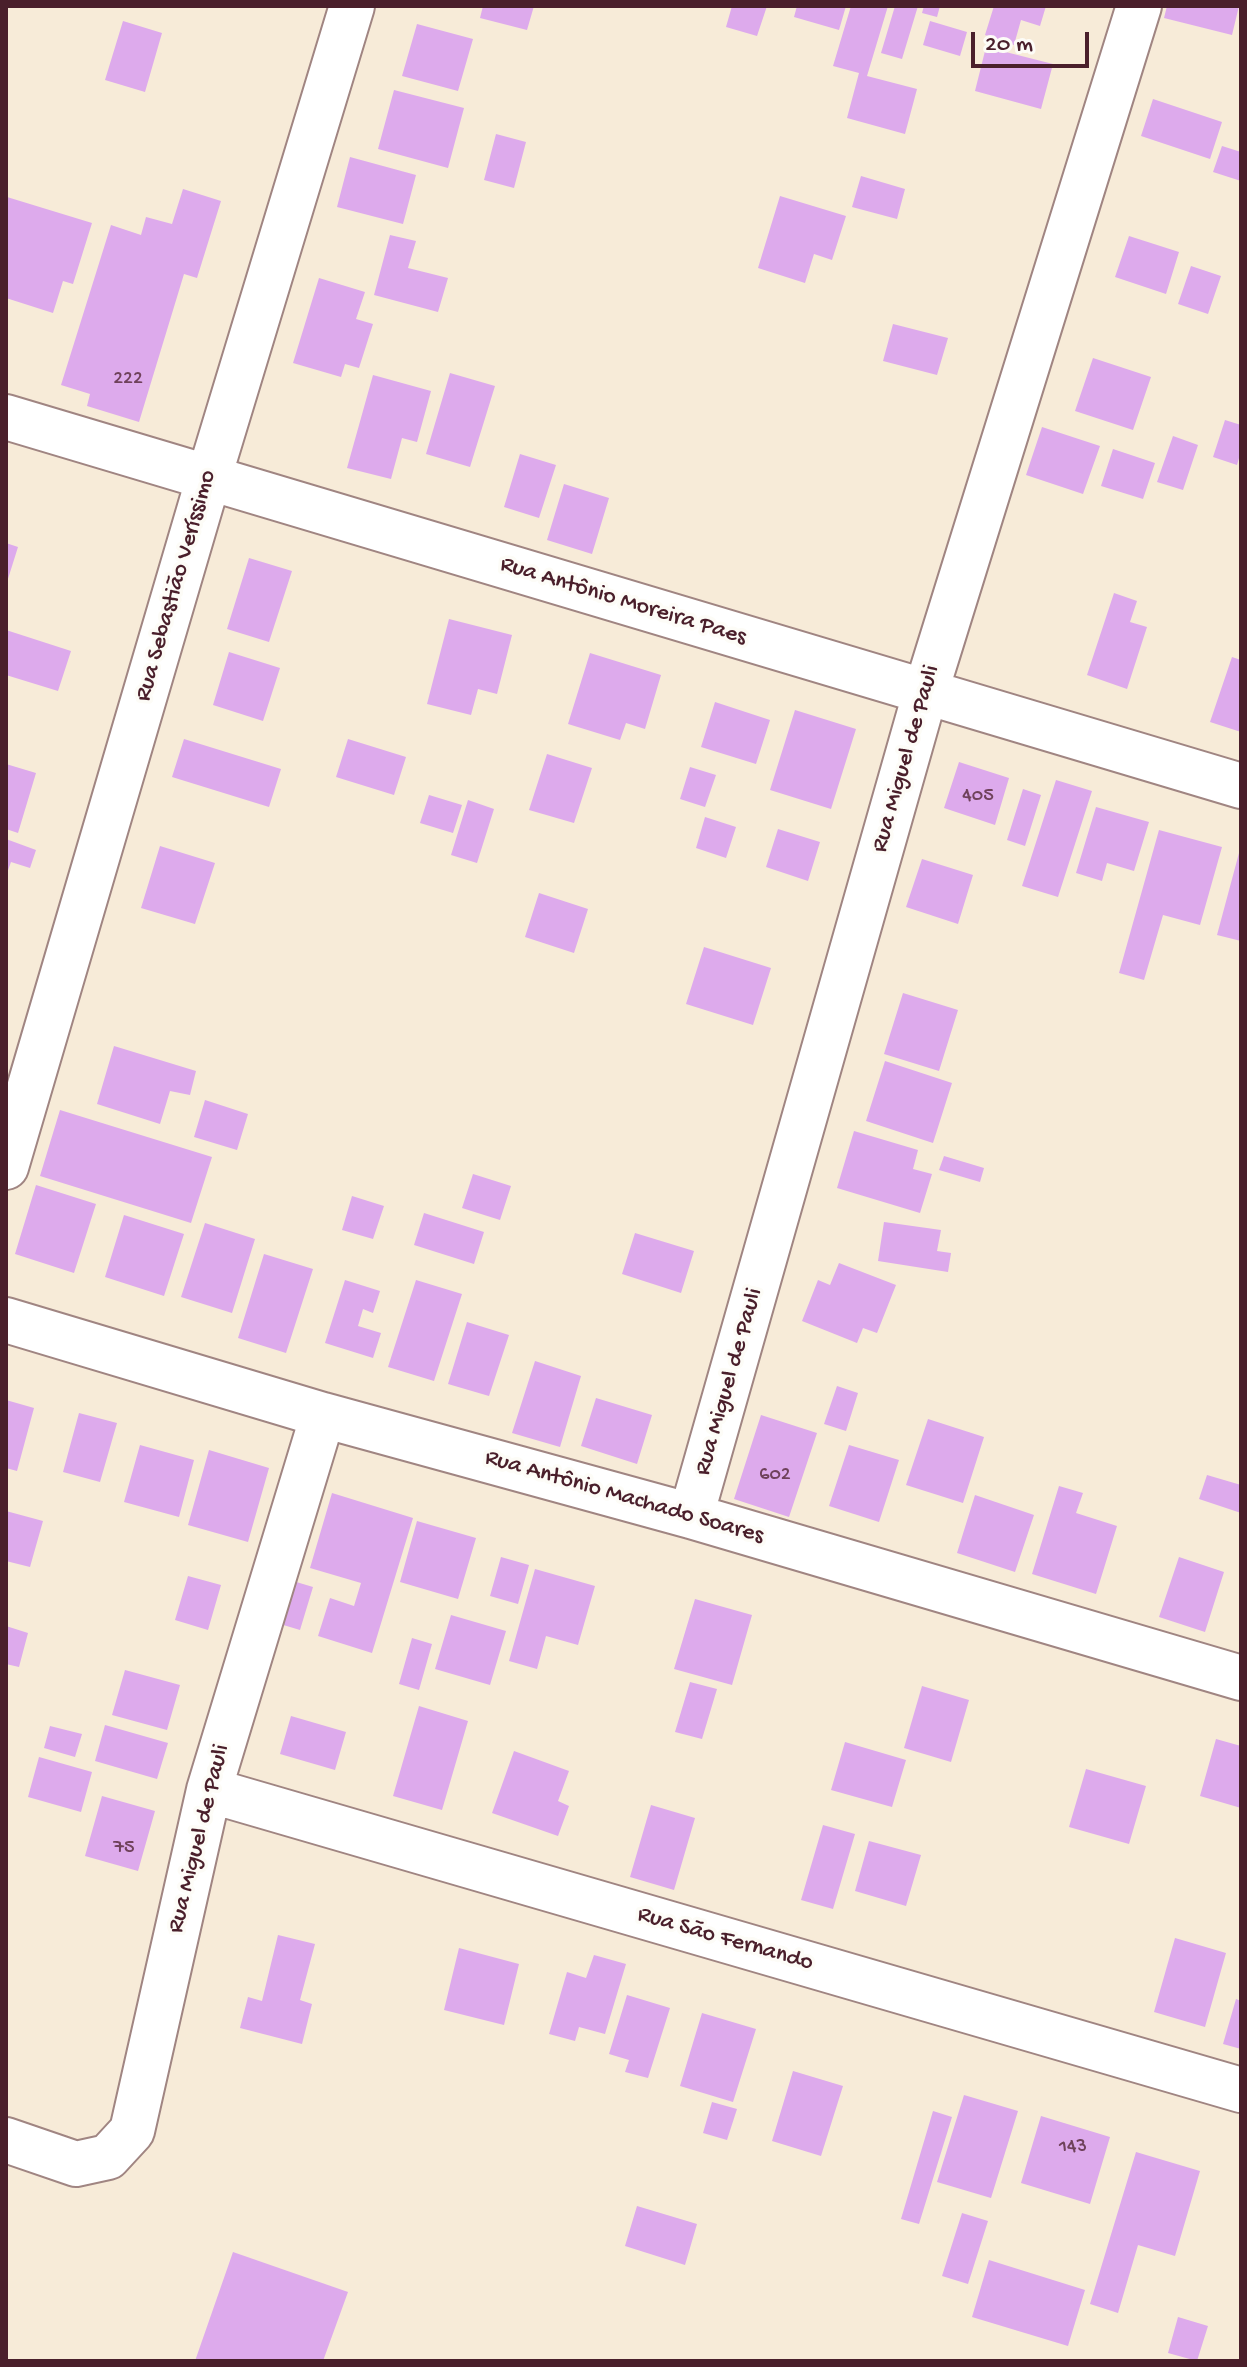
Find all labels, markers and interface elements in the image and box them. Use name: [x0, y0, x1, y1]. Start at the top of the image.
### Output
scale bar: [975, 16, 1093, 66]
text: 20 m: [985, 31, 1033, 60]
house number: 222: [113, 368, 143, 392]
street label: Rua Sebastião Veríssimo: [130, 467, 224, 705]
street label: Rua Antônio Moreira Paes: [496, 551, 750, 653]
street label: Rua Miguel de Pauli: [867, 662, 947, 856]
house number: 405: [962, 785, 994, 809]
street label: Rua Miguel de Pauli: [690, 1285, 770, 1479]
street label: Rua Antônio Machado Soares: [481, 1444, 767, 1552]
house number: 602: [759, 1464, 791, 1488]
street label: Rua Miguel de Pauli: [163, 1742, 237, 1936]
house number: 75: [114, 1837, 134, 1861]
street label: Rua São Fernando: [634, 1901, 816, 1979]
house number: 143: [1059, 2136, 1087, 2160]

